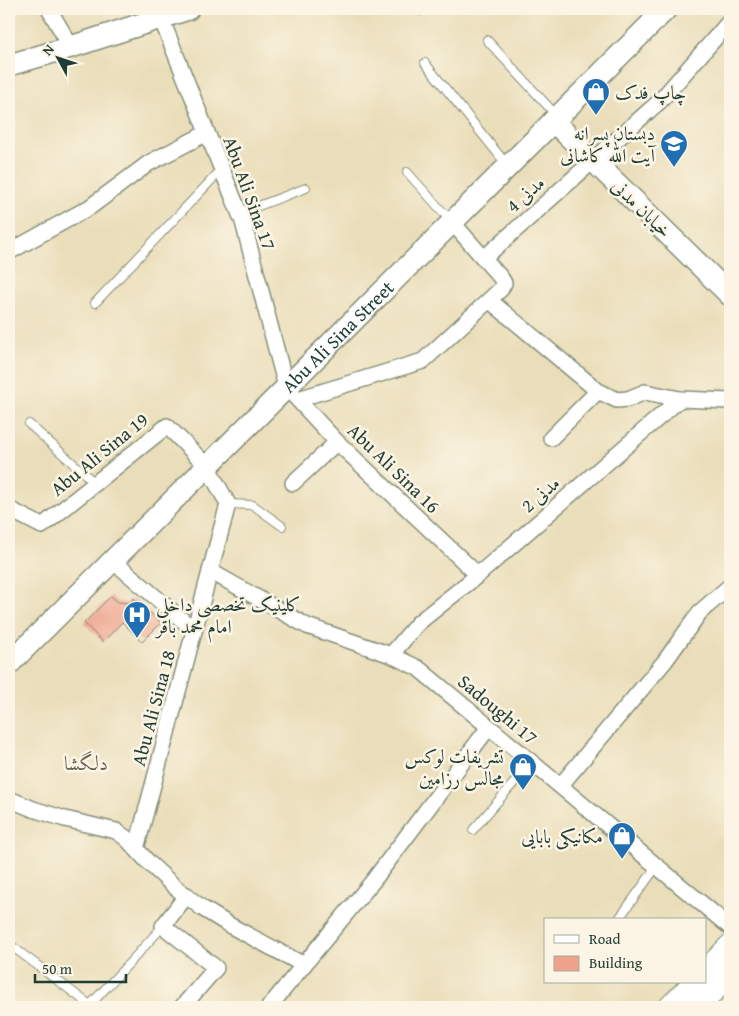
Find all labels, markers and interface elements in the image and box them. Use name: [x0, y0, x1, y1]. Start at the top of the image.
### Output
north arrow: [32, 32, 82, 82]
text: N: [37, 39, 59, 60]
shop icon: چاپ فدک: [581, 77, 611, 116]
place label: چاپ فدک: [615, 78, 686, 106]
place label: دبستان پسرانه آیت الله کاشانی: [560, 119, 657, 169]
school or university icon: دبستان پسرانه آیت الله کاشانی: [659, 129, 689, 168]
street label: Abu Ali Sina 17: [217, 132, 283, 254]
street label: مدنی 4: [499, 169, 551, 219]
street label: خیابان مدنی: [605, 172, 679, 244]
street label: Abu Ali Sina Street: [275, 274, 400, 399]
street label: Abu Ali Sina 19: [44, 406, 154, 502]
street label: Abu Ali Sina 16: [341, 417, 447, 519]
street label: مدنی 2: [514, 469, 566, 519]
place label: کلینیک تخصصی داخلی امام محمد باقر: [154, 590, 301, 643]
hospital icon: کلینیک تخصصی داخلی امام محمد باقر: [122, 600, 152, 639]
street label: Abu Ali Sina 18: [124, 647, 182, 769]
street label: Sadoughi 17: [452, 667, 544, 751]
place label: تشریفات لوکس مجالس رزامین: [404, 742, 504, 792]
district label: دلگشا: [64, 748, 108, 777]
shop icon: تشریفات لوکس مجالس رزامین: [508, 752, 538, 791]
shop icon: مکانیکی بابایی: [607, 821, 637, 860]
place label: مکانیکی بابایی: [521, 822, 603, 850]
legend: [544, 918, 706, 984]
text: Road: [589, 928, 620, 949]
scale bar: [35, 951, 126, 983]
text: Building: [589, 952, 643, 973]
text: 50 m: [42, 958, 73, 979]

